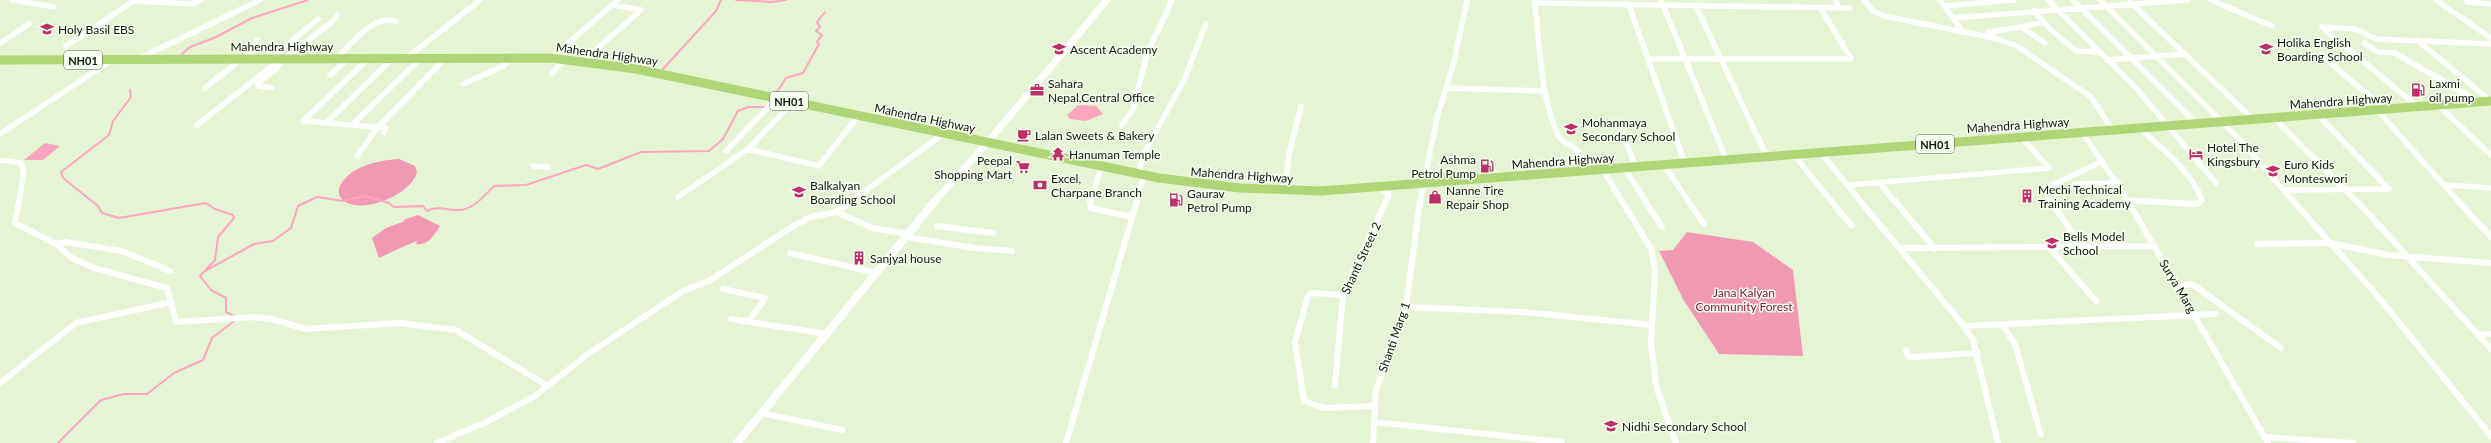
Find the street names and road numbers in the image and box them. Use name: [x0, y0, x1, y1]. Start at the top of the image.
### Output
street label: Mahendra Highway: [231, 39, 334, 54]
street label: Mahendra Highway: [555, 39, 660, 69]
road number: NH01: [64, 51, 102, 69]
street label: Mahendra Highway: [2289, 90, 2394, 112]
road number: NH01: [770, 92, 808, 110]
street label: Mahendra Highway: [873, 100, 978, 136]
street label: Mahendra Highway: [1966, 114, 2071, 136]
road number: NH01: [1916, 135, 1954, 153]
street label: Mahendra Highway: [1511, 150, 1616, 172]
street label: Mahendra Highway: [1190, 164, 1295, 186]
street label: Shanti Street 2: [1338, 220, 1384, 296]
street label: Surya Marg: [2156, 256, 2200, 316]
street label: Shanti Marg 1: [1375, 300, 1413, 374]

